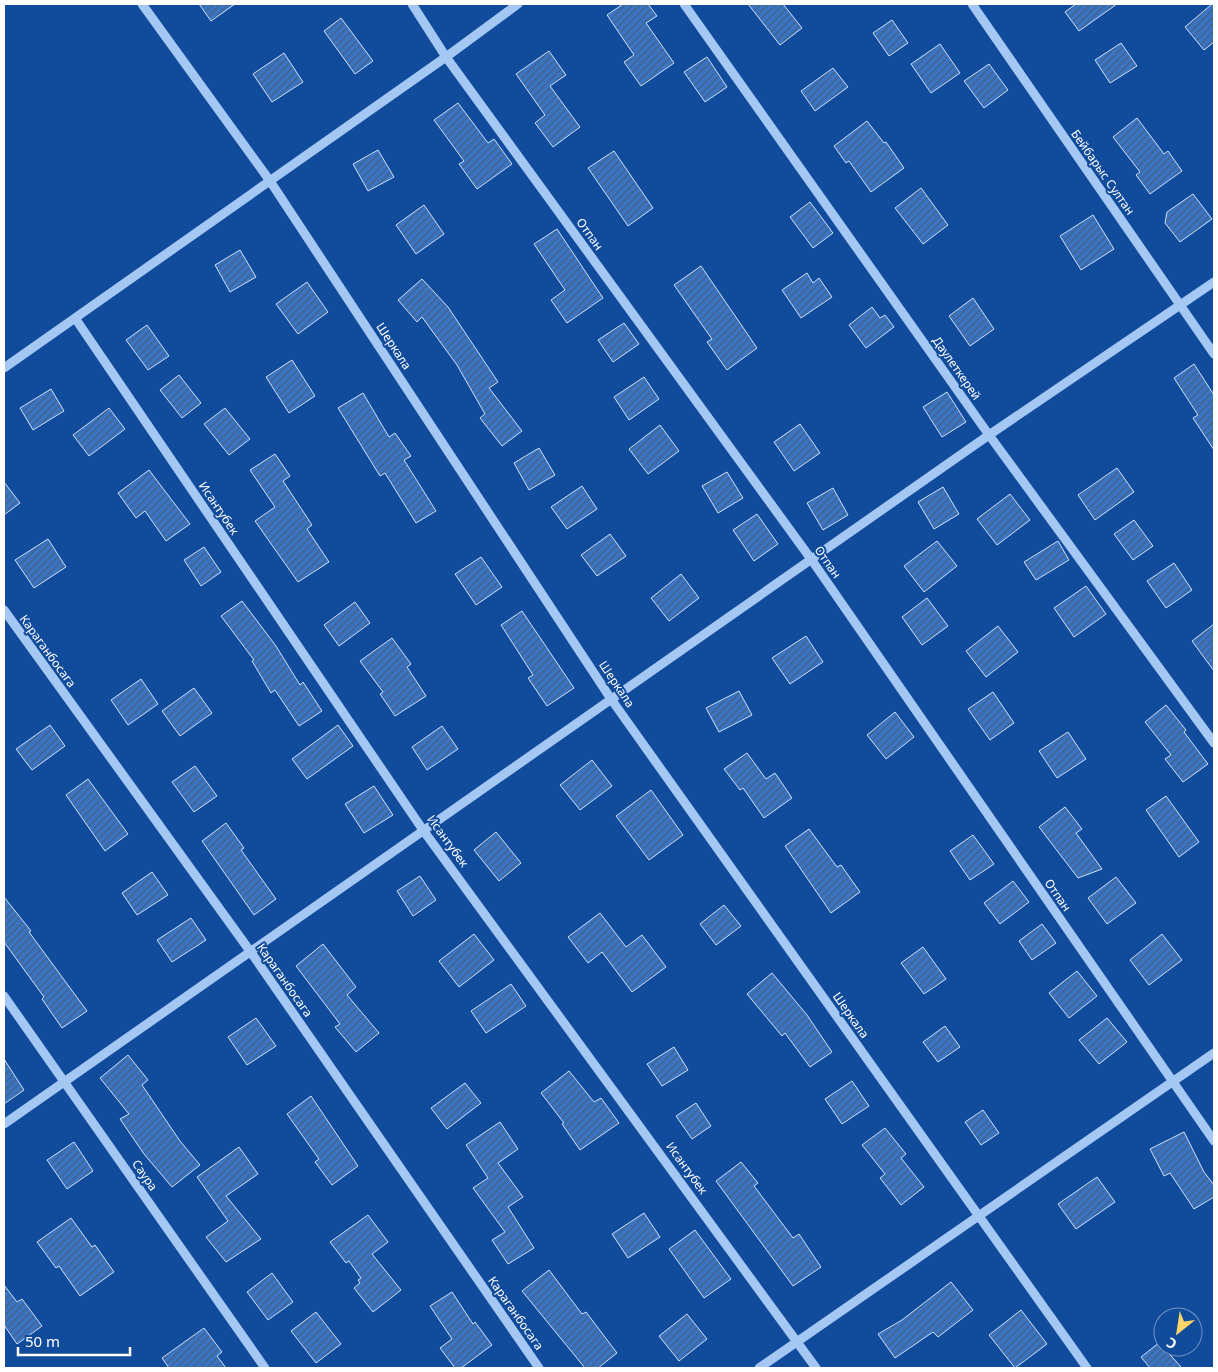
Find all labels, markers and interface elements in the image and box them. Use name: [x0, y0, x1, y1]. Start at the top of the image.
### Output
street label: Бейбарыс Султан: [1067, 126, 1139, 218]
street label: Отпан: [573, 214, 607, 254]
street label: Шеркала: [372, 319, 416, 373]
street label: Даулеткерей: [929, 333, 985, 403]
street label: Исантубек: [195, 478, 243, 538]
street label: Отпан: [811, 542, 845, 582]
street label: Караганбосага: [16, 611, 80, 691]
street label: Шеркала: [595, 657, 639, 711]
street label: Исантубек: [423, 811, 473, 871]
street label: Отпан: [1041, 875, 1075, 915]
street label: Караганбосага: [253, 940, 317, 1020]
street label: Шеркала: [829, 988, 873, 1042]
street label: Исантубек: [662, 1138, 712, 1198]
street label: Саура: [128, 1156, 162, 1194]
street label: Караганбосага: [484, 1273, 548, 1353]
north arrow: [1153, 1307, 1203, 1357]
scale bar: [18, 1324, 130, 1356]
text: 50 m: [25, 1331, 60, 1351]
text: С: [1163, 1333, 1180, 1354]

